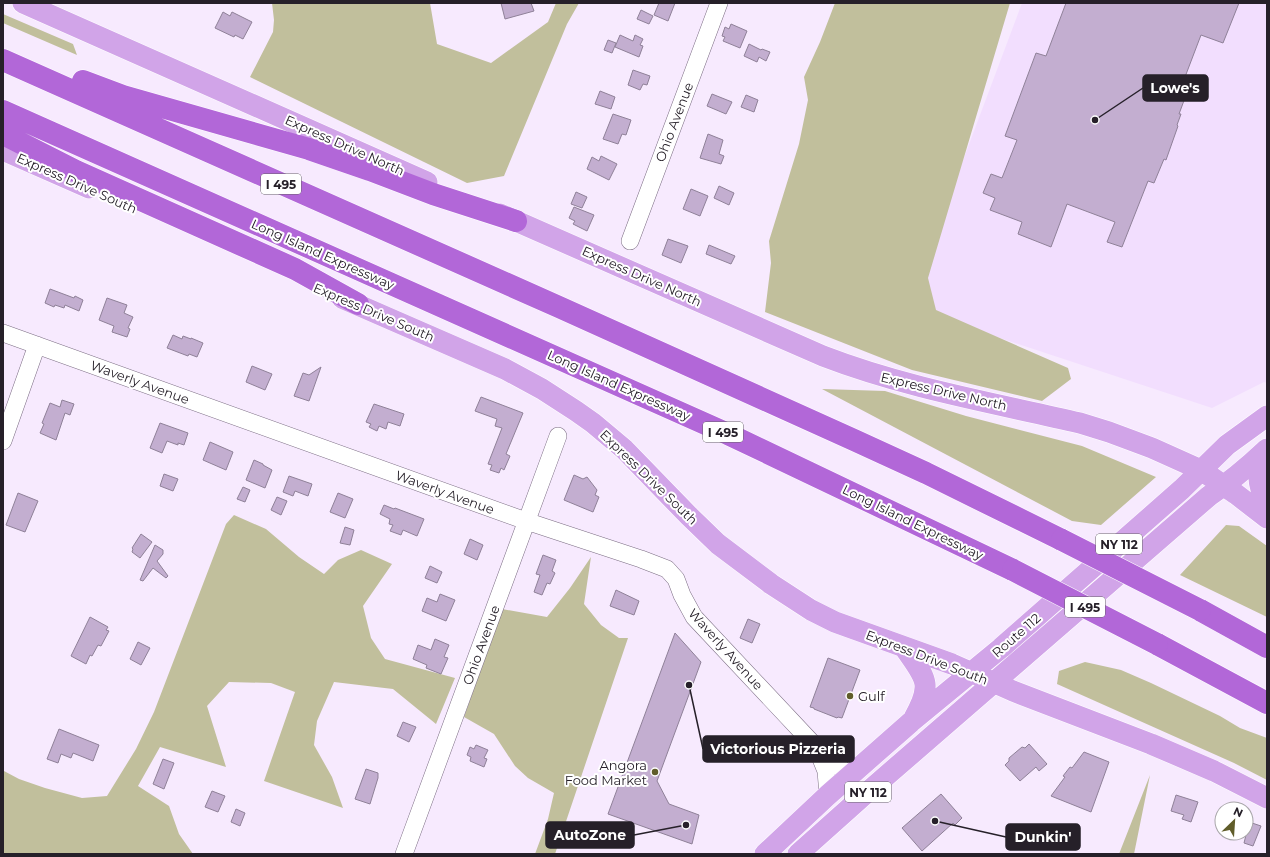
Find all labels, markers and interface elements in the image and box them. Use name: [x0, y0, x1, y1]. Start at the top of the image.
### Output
callout: Lowe's: [1143, 75, 1208, 101]
text: Lowe's: [1150, 79, 1200, 97]
street label: Ohio Avenue: [652, 80, 697, 164]
street label: Express Drive North: [283, 111, 407, 179]
street label: Express Drive South: [15, 149, 139, 217]
road number: I 495: [261, 174, 301, 194]
street label: Long Island Expressway: [249, 215, 398, 293]
street label: Express Drive North: [580, 242, 704, 310]
street label: Express Drive South: [311, 279, 437, 345]
street label: Long Island Expressway: [545, 346, 694, 424]
street label: Waverly Avenue: [88, 357, 192, 407]
street label: Express Drive North: [879, 369, 1009, 413]
road number: I 495: [703, 422, 743, 442]
street label: Express Drive South: [597, 426, 701, 528]
street label: Waverly Avenue: [393, 467, 497, 517]
street label: Long Island Expressway: [840, 481, 987, 563]
road number: NY 112: [1096, 534, 1142, 554]
road number: I 495: [1065, 597, 1105, 617]
street label: Ohio Avenue: [459, 603, 503, 687]
street label: Waverly Avenue: [685, 605, 767, 693]
street label: Route 112: [988, 609, 1044, 661]
street label: Express Drive South: [864, 626, 990, 688]
place label: Gulf: [858, 688, 885, 704]
marker: Gulf: [845, 691, 855, 701]
callout: Victorious Pizzeria: [703, 736, 854, 762]
text: Victorious Pizzeria: [709, 740, 846, 758]
place label: Angora Food Market: [565, 757, 647, 788]
marker: Angora Food Market: [650, 767, 660, 777]
road number: NY 112: [845, 782, 891, 802]
north arrow: [1214, 801, 1254, 841]
text: N: [1231, 804, 1245, 820]
callout: AutoZone: [546, 822, 634, 848]
callout: Dunkin': [1006, 824, 1080, 850]
text: AutoZone: [553, 826, 626, 844]
text: Dunkin': [1014, 828, 1072, 846]

